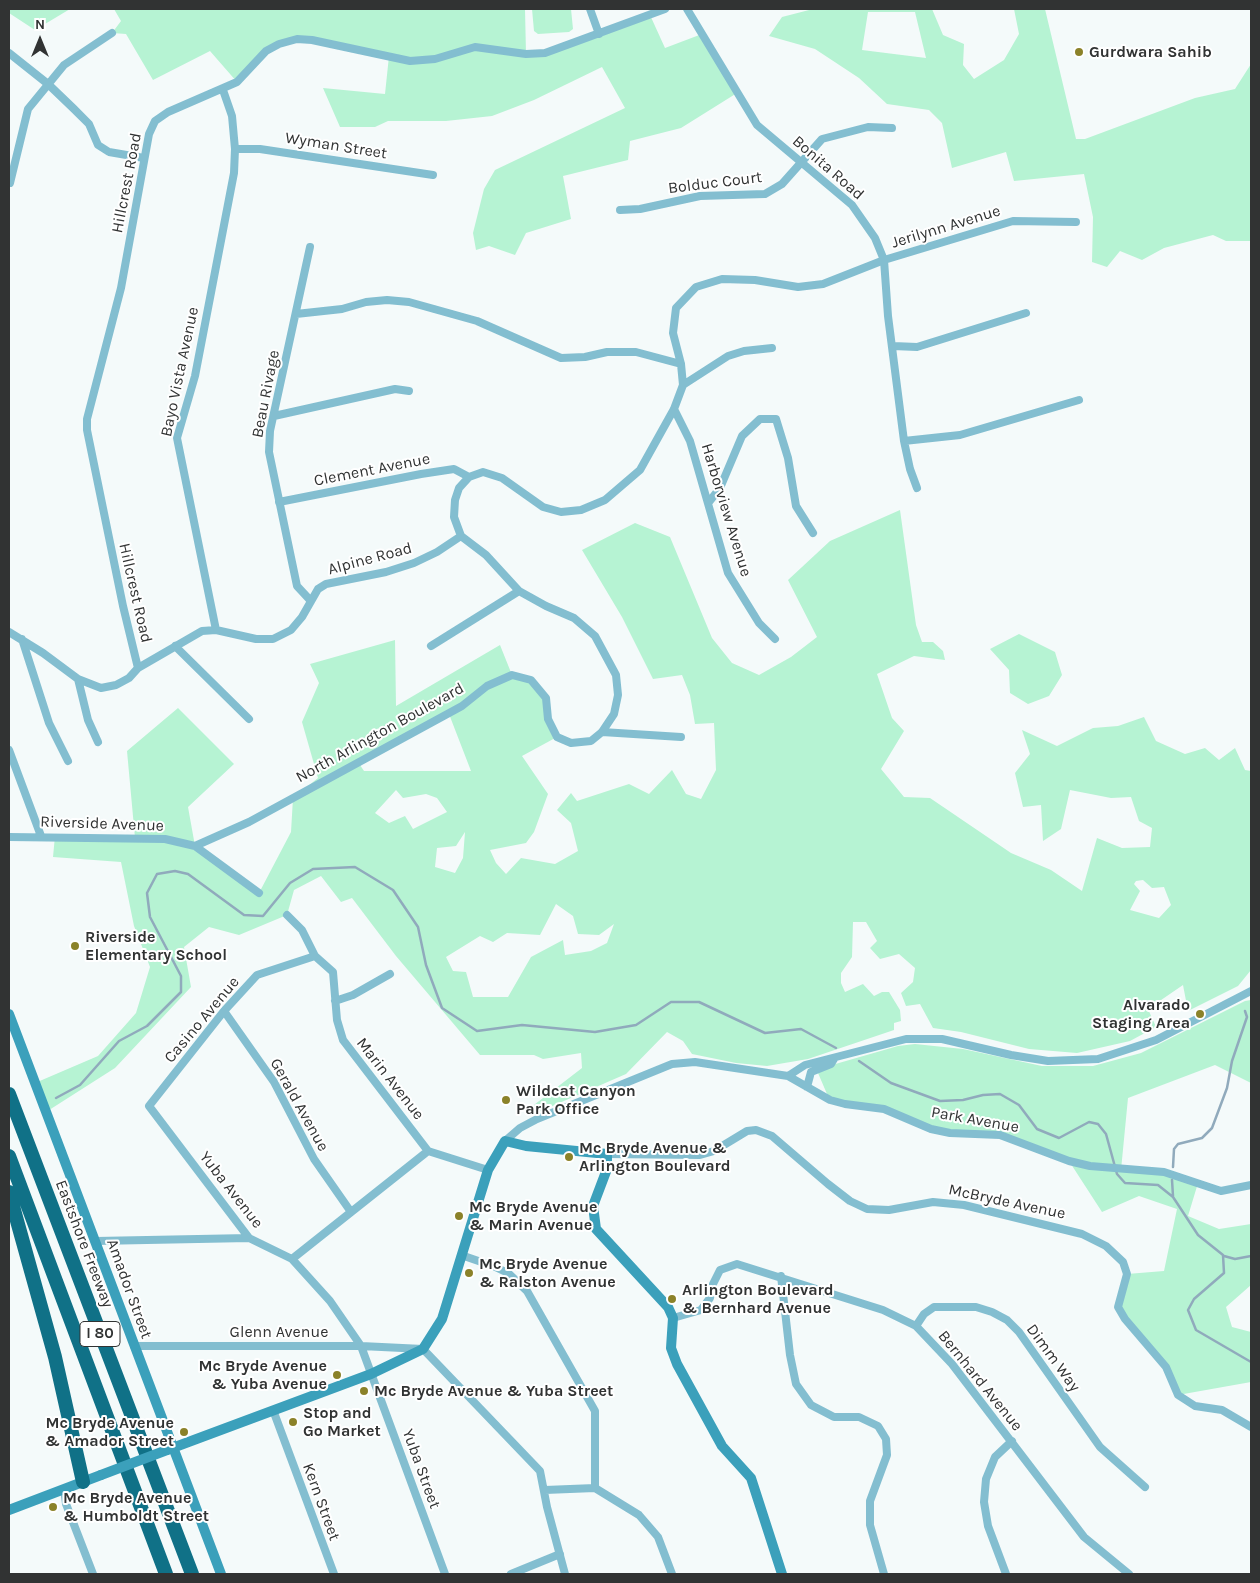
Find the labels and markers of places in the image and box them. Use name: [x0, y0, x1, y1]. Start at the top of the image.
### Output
place label: Gurdwara Sahib: [1089, 42, 1212, 62]
marker: Gurdwara Sahib: [1073, 46, 1085, 58]
place label: Riverside Elementary School: [85, 927, 227, 965]
marker: Riverside Elementary School: [69, 940, 81, 952]
place label: Alvarado Staging Area: [1092, 995, 1190, 1033]
marker: Alvarado Staging Area: [1194, 1008, 1206, 1020]
place label: Wildcat Canyon Park Office: [516, 1081, 636, 1119]
marker: Wildcat Canyon Park Office: [500, 1094, 512, 1106]
place label: Mc Bryde Avenue & Arlington Boulevard: [579, 1138, 731, 1176]
marker: Mc Bryde Avenue & Arlington Boulevard: [563, 1151, 575, 1163]
place label: Mc Bryde Avenue & Marin Avenue: [469, 1197, 598, 1235]
marker: Mc Bryde Avenue & Marin Avenue: [453, 1210, 465, 1222]
place label: Mc Bryde Avenue & Ralston Avenue: [479, 1254, 616, 1292]
marker: Mc Bryde Avenue & Ralston Avenue: [463, 1267, 475, 1279]
place label: Arlington Boulevard & Bernhard Avenue: [682, 1280, 834, 1318]
marker: Arlington Boulevard & Bernhard Avenue: [666, 1293, 678, 1305]
place label: Mc Bryde Avenue & Yuba Avenue: [198, 1356, 327, 1394]
marker: Mc Bryde Avenue & Yuba Avenue: [331, 1369, 343, 1381]
place label: Mc Bryde Avenue & Yuba Street: [374, 1381, 613, 1401]
marker: Mc Bryde Avenue & Yuba Street: [358, 1385, 370, 1397]
place label: Stop and Go Market: [303, 1403, 381, 1441]
place label: Mc Bryde Avenue & Amador Street: [45, 1413, 174, 1451]
marker: Stop and Go Market: [287, 1416, 299, 1428]
marker: Mc Bryde Avenue & Amador Street: [178, 1426, 190, 1438]
place label: Mc Bryde Avenue & Humboldt Street: [63, 1488, 209, 1526]
marker: Mc Bryde Avenue & Humboldt Street: [47, 1501, 59, 1513]

